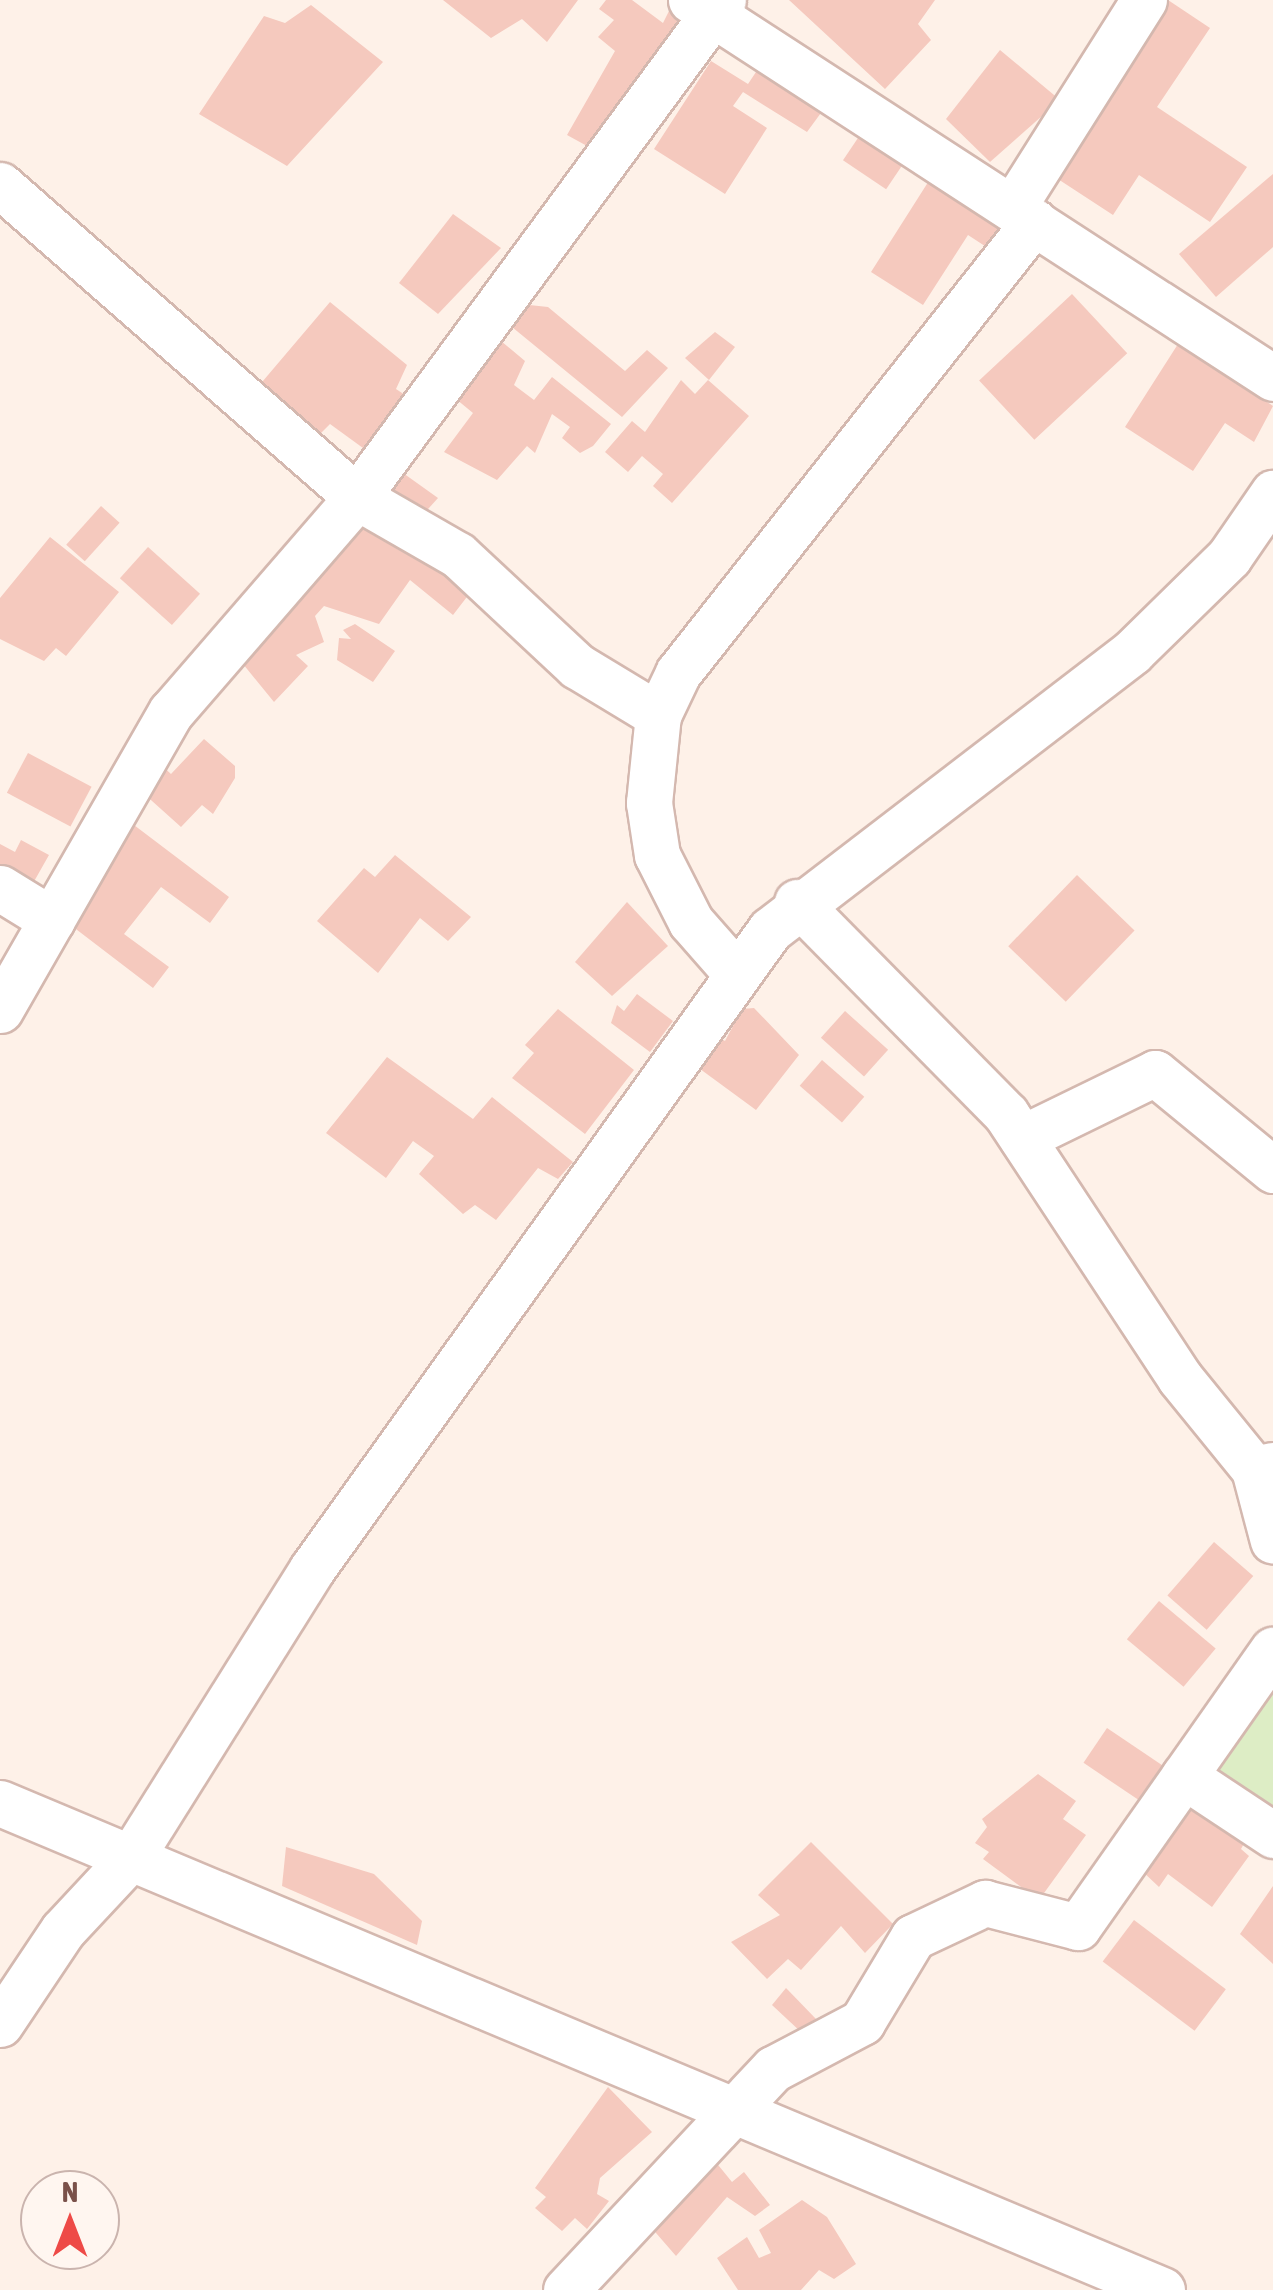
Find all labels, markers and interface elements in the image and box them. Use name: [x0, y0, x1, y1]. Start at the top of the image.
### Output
north arrow: [20, 2170, 120, 2270]
text: N: [62, 2176, 78, 2208]

